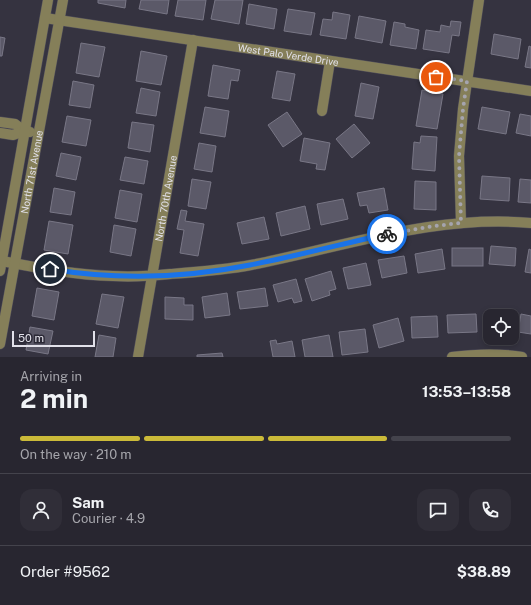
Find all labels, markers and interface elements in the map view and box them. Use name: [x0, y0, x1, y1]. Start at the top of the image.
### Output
street label: West Palo Verde Drive: [237, 41, 340, 68]
pin: [419, 60, 453, 94]
icon: bag: [425, 66, 447, 88]
street label: North 71st Avenue: [18, 129, 45, 215]
street label: North 70th Avenue: [152, 154, 179, 242]
courier: [367, 214, 407, 254]
icon: bike: [376, 223, 398, 245]
pin: [33, 252, 67, 286]
icon: home: [39, 258, 61, 280]
map controls: [483, 309, 519, 345]
button: locate: [483, 309, 519, 345]
scale bar: [12, 329, 95, 348]
text: 50 m: [18, 332, 44, 344]
text: Arriving in: [20, 369, 82, 384]
text: 2 min: [20, 383, 88, 414]
text: 13:53–13:58: [422, 383, 511, 400]
text: On the way · 210 m: [20, 447, 132, 462]
button: person: [20, 489, 62, 531]
button: chat: [417, 489, 459, 531]
button: phone: [469, 489, 511, 531]
text: Sam: [72, 494, 104, 511]
text: Courier · 4.9: [72, 511, 145, 526]
text: Order #9562: [20, 563, 110, 580]
text: $38.89: [457, 563, 511, 580]

